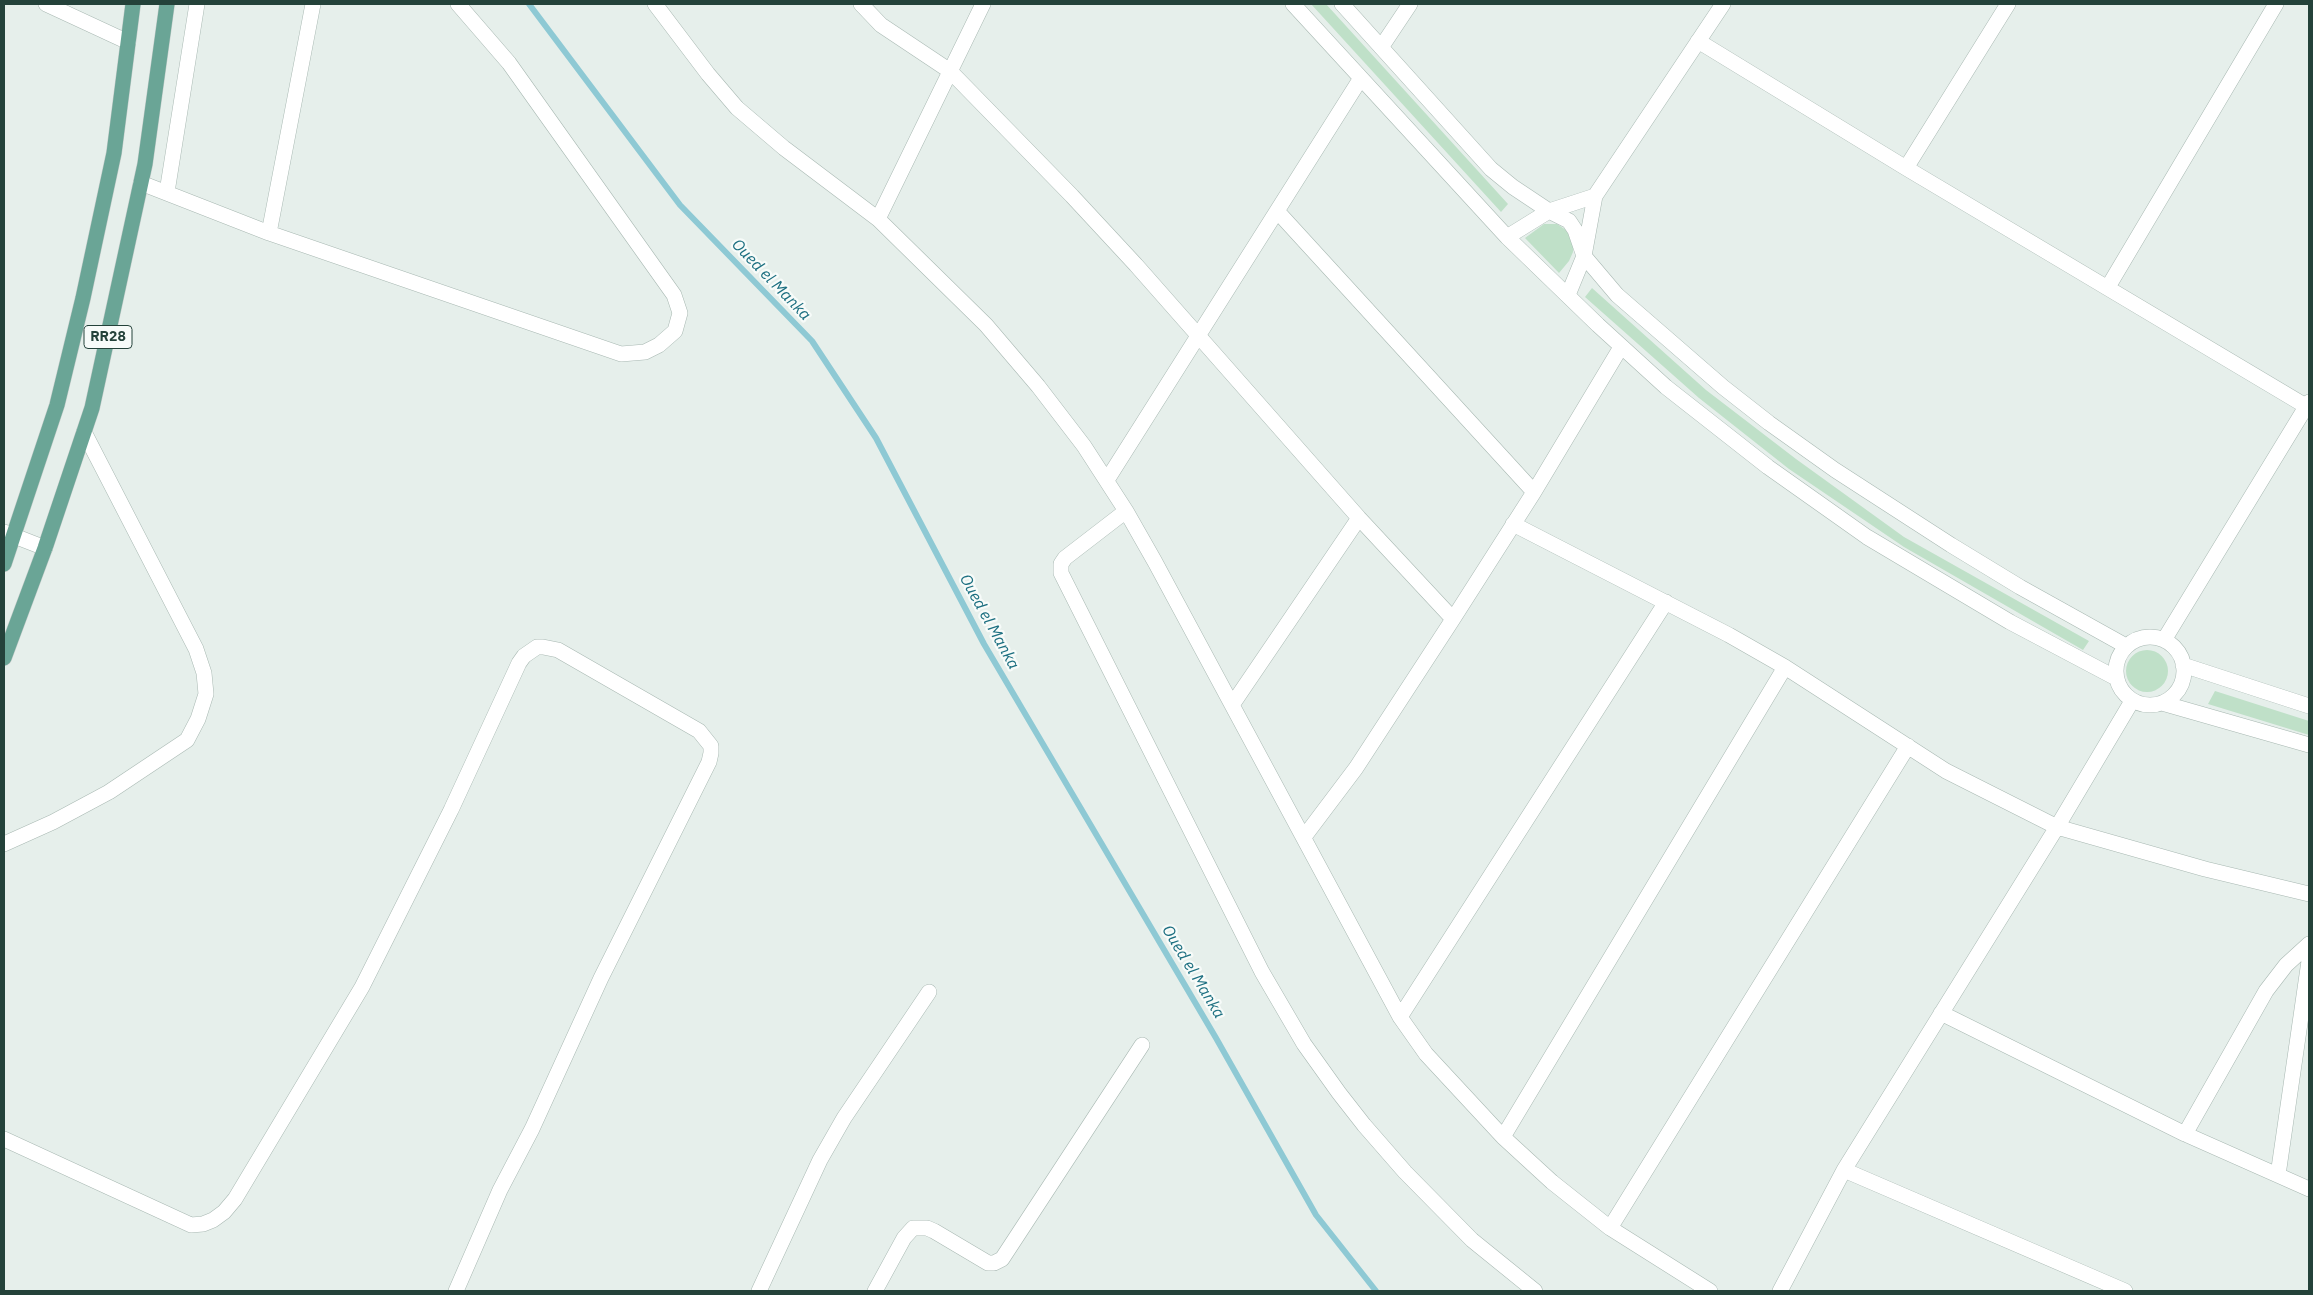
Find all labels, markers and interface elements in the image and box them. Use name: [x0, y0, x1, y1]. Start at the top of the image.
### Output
water label: Oued el Manka: [727, 235, 815, 325]
road number: RR28: [84, 326, 132, 348]
water label: Oued el Manka: [955, 571, 1023, 673]
water label: Oued el Manka: [1158, 922, 1228, 1022]

